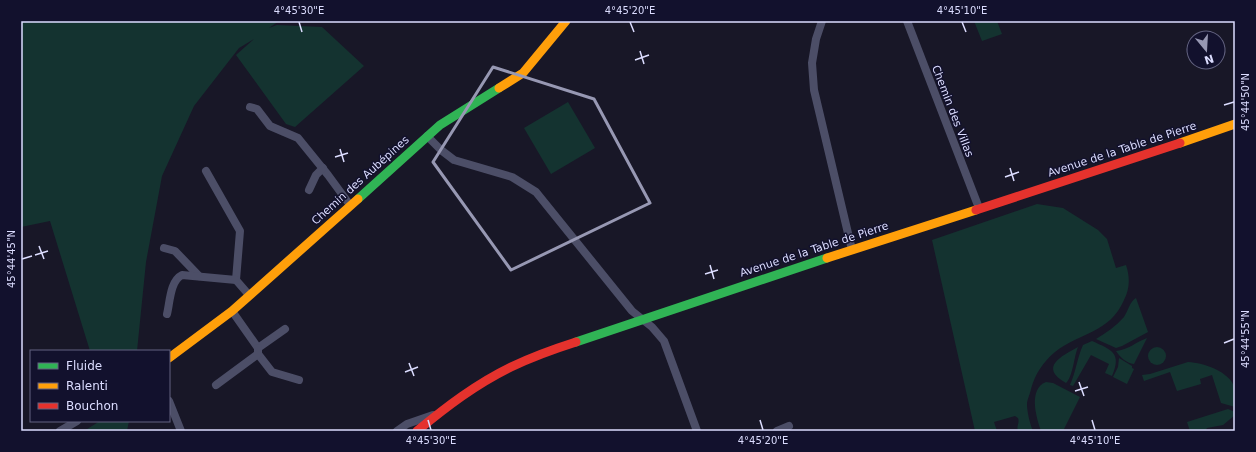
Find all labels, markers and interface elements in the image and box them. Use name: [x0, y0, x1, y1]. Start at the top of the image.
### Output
text: 4°45'30"E: [274, 5, 324, 16]
text: 4°45'20"E: [605, 5, 655, 16]
text: 4°45'10"E: [937, 5, 987, 16]
north arrow: [1186, 30, 1226, 70]
text: N: [1203, 51, 1215, 67]
street label: Chemin des Villas: [929, 63, 976, 159]
text: 45°44'50"N: [1240, 73, 1251, 131]
street label: Avenue de la Table de Pierre: [1046, 119, 1198, 180]
street label: Chemin des Aubépines: [309, 133, 412, 227]
street label: Avenue de la Table de Pierre: [738, 219, 890, 280]
text: 45°44'45"N: [6, 230, 17, 288]
text: 45°44'55"N: [1240, 310, 1251, 368]
legend: [30, 350, 170, 422]
text: Fluide: [66, 359, 102, 373]
text: Ralenti: [66, 379, 108, 393]
text: Bouchon: [66, 399, 118, 413]
text: 4°45'30"E: [406, 435, 456, 446]
text: 4°45'20"E: [738, 435, 788, 446]
text: 4°45'10"E: [1070, 435, 1120, 446]

